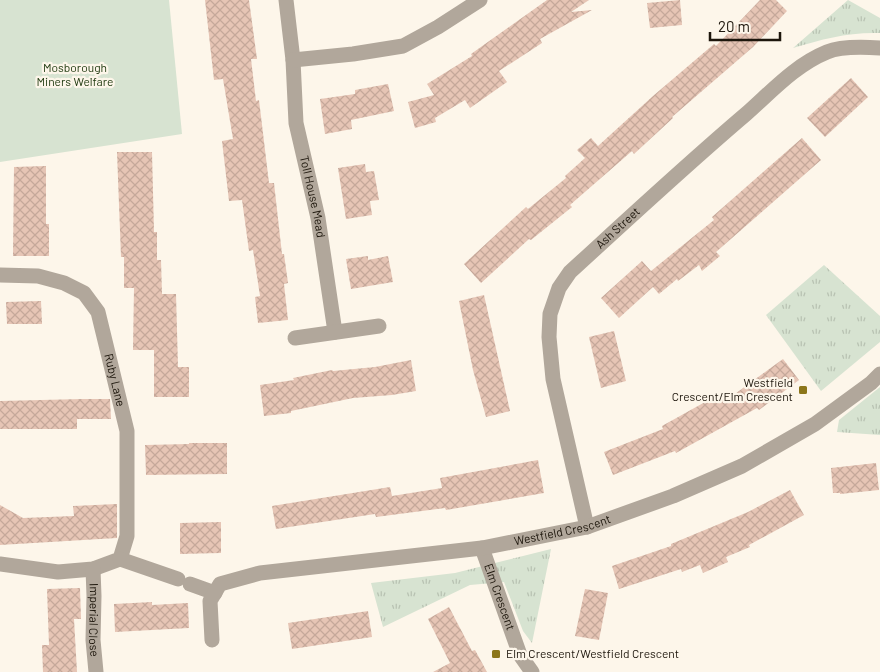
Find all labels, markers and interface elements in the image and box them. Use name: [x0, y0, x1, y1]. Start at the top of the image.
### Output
scale bar: [710, 10, 780, 42]
text: 20 m: [718, 17, 750, 35]
park label: Mosborough Miners Welfare: [37, 60, 113, 88]
street label: Toll House Mead: [298, 154, 329, 238]
street label: Ash Street: [592, 204, 642, 251]
street label: Ruby Lane: [102, 352, 129, 408]
place label: Westfield Crescent/Elm Crescent: [672, 375, 793, 403]
marker: Westfield Crescent/Elm Crescent: [797, 384, 809, 396]
street label: Westfield Crescent: [513, 511, 612, 547]
street label: Elm Crescent: [482, 562, 519, 632]
street label: Imperial Close: [87, 583, 103, 657]
place label: Elm Crescent/Westfield Crescent: [506, 646, 679, 660]
marker: Elm Crescent/Westfield Crescent: [490, 648, 502, 660]

